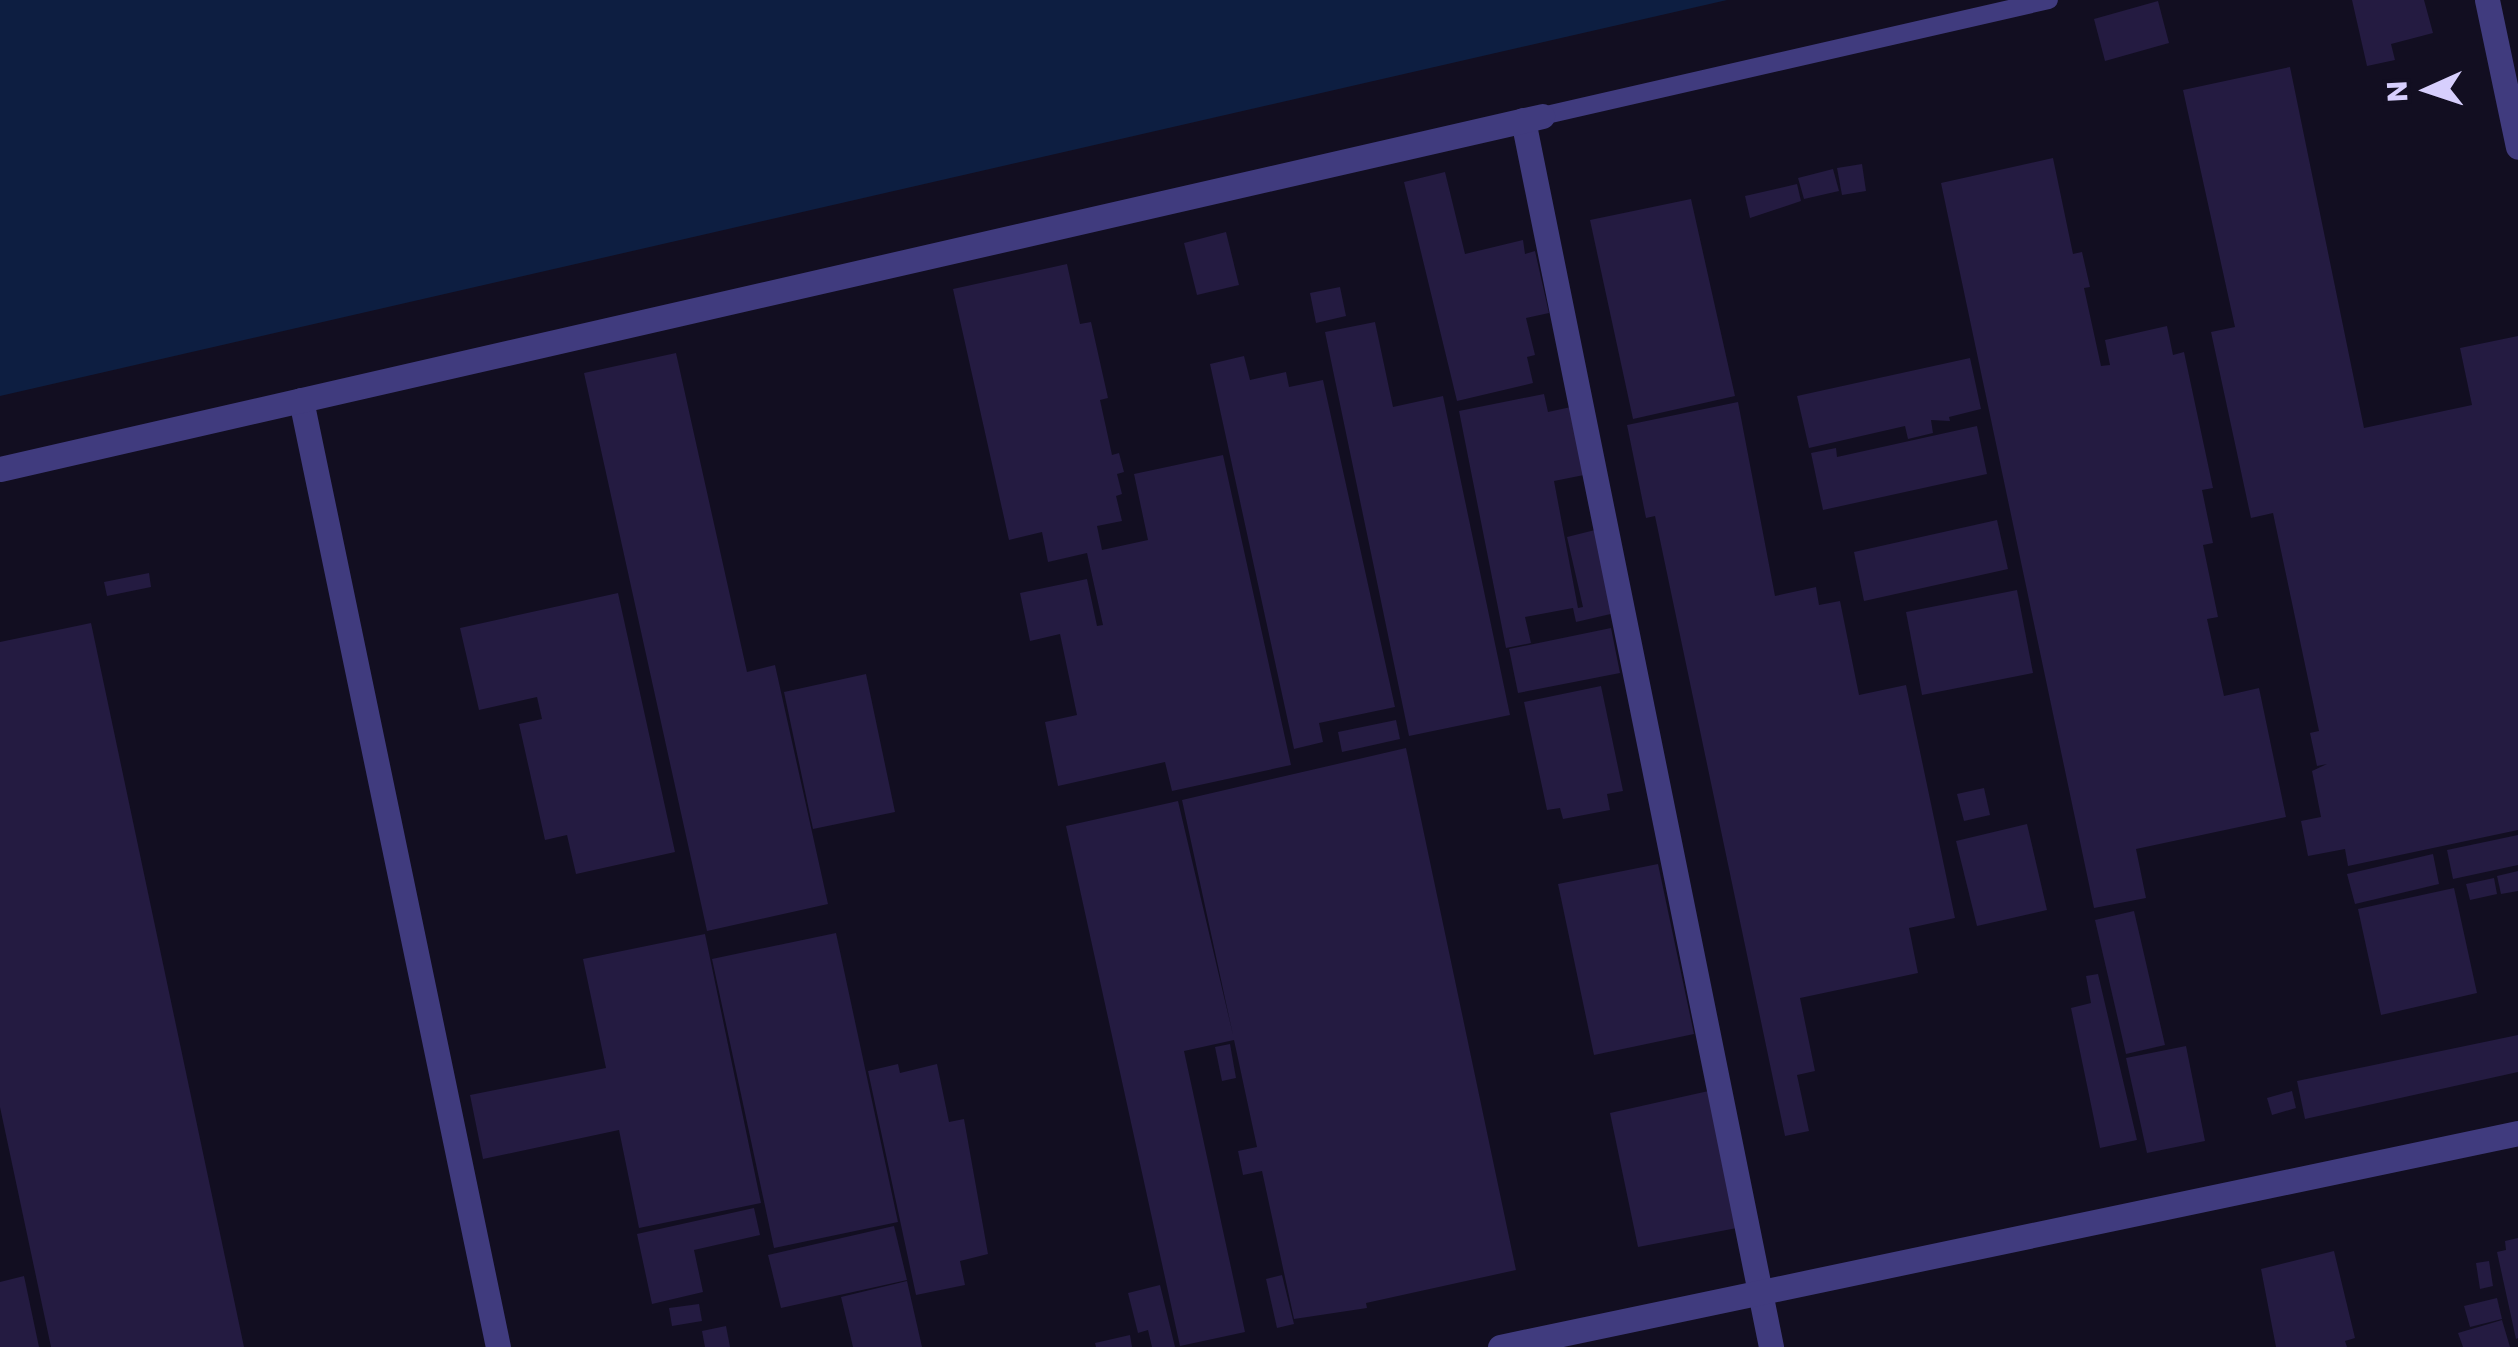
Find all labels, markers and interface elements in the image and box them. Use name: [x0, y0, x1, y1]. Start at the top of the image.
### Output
north arrow: [2378, 40, 2478, 140]
text: N: [2378, 80, 2418, 103]

